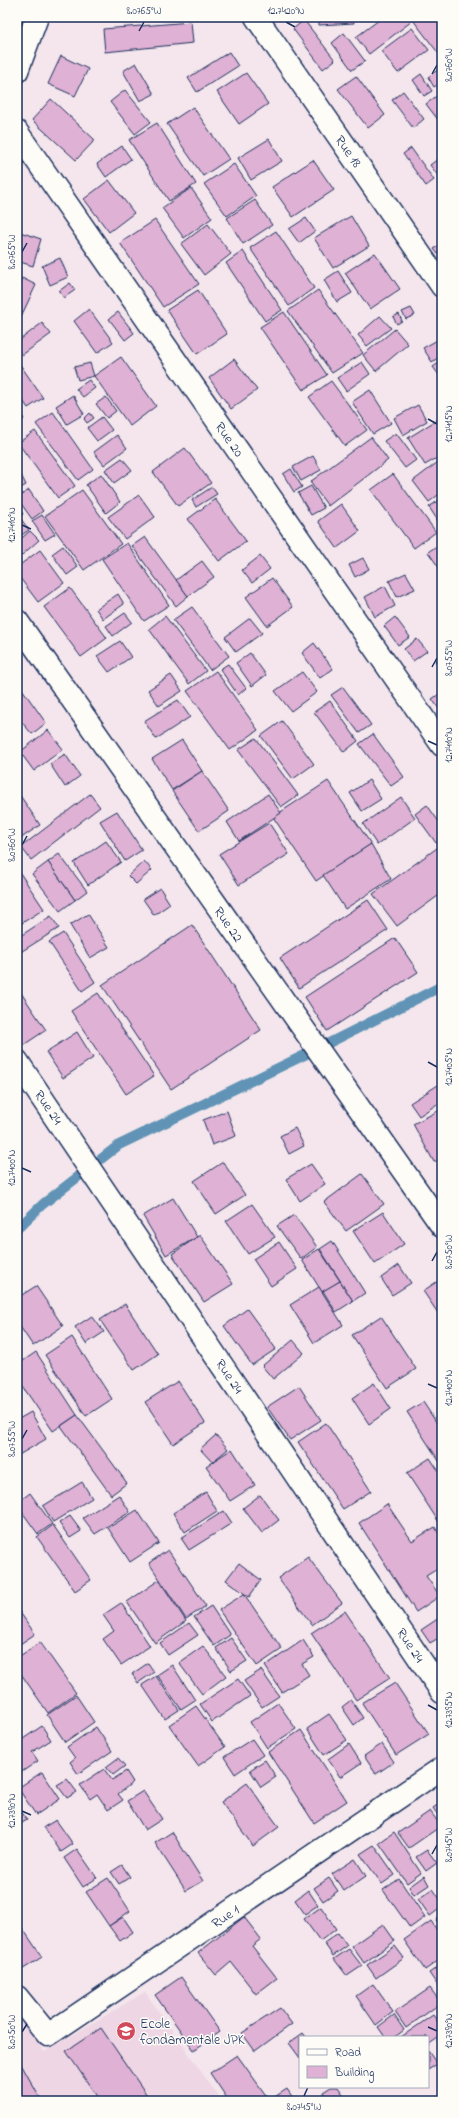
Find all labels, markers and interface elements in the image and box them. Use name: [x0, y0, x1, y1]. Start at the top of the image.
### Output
text: 8.0765°W: [127, 4, 162, 19]
text: 12.7420°N: [267, 4, 305, 19]
text: 8.0760°W: [442, 48, 457, 82]
street label: Rue 18: [329, 131, 366, 172]
text: 8.0765°W: [5, 234, 20, 269]
text: 12.7415°N: [442, 405, 457, 442]
street label: Rue 20: [209, 418, 248, 462]
text: 12.7410°N: [5, 507, 20, 543]
text: 8.0755°W: [442, 640, 457, 676]
text: 12.7410°N: [442, 727, 457, 763]
text: 8.0760°W: [5, 828, 20, 862]
street label: Rue 22: [208, 903, 248, 947]
text: 12.7405°N: [442, 1048, 457, 1086]
street label: Rue 24: [28, 1086, 67, 1130]
text: 12.7400°N: [5, 1150, 20, 1186]
text: 8.0750°W: [442, 1234, 457, 1269]
street label: Rue 24: [209, 1355, 248, 1399]
text: 12.7400°N: [442, 1370, 457, 1406]
text: 8.0755°W: [5, 1421, 20, 1457]
street label: Rue 24: [390, 1624, 429, 1668]
text: 12.7395°N: [442, 1691, 457, 1728]
text: 12.7390°N: [5, 1793, 20, 1829]
text: 8.0745°W: [442, 1828, 457, 1862]
street label: Rue 1: [208, 1900, 245, 1934]
text: 12.7390°N: [442, 2013, 457, 2049]
text: 8.0750°W: [5, 2014, 20, 2049]
place label: Ecole fondamentale JPK: [140, 2014, 245, 2051]
school or university icon: Ecole fondamentale JPK: [115, 2020, 137, 2042]
legend: [299, 2036, 429, 2088]
text: Road: [335, 2044, 361, 2062]
text: Building: [334, 2064, 374, 2083]
text: 8.0745°W: [287, 2100, 321, 2115]

